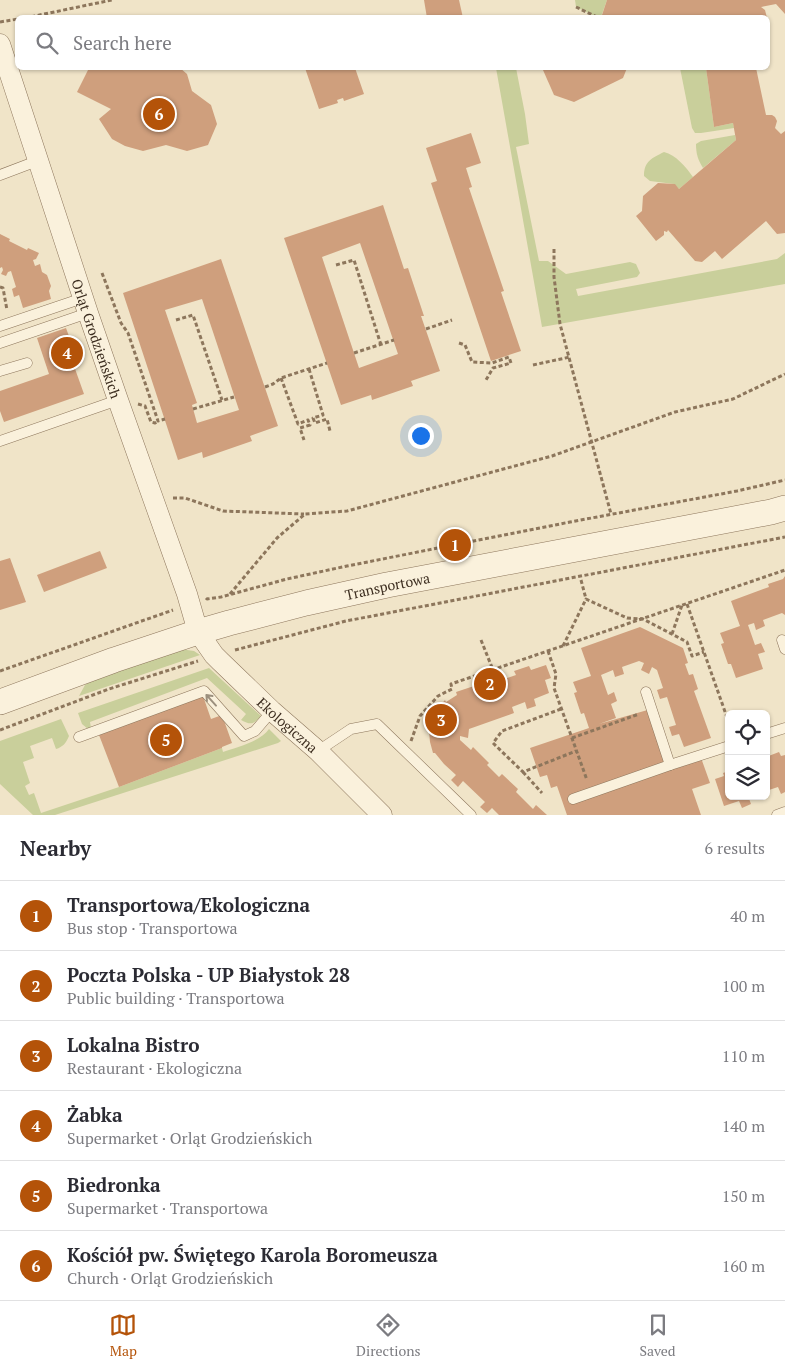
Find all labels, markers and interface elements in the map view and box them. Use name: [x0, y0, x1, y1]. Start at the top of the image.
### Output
search box: [15, 15, 770, 70]
icon: search: [33, 29, 61, 57]
text: Search here: [73, 30, 172, 55]
pin: 6: [143, 95, 175, 133]
street label: Orląt Grodzieńskich: [68, 276, 126, 401]
pin: 4: [51, 334, 83, 372]
your location: [408, 423, 434, 449]
pin: 1: [439, 526, 471, 564]
street label: Transportowa: [343, 568, 431, 604]
pin: 2: [474, 665, 506, 703]
one-way arrow: [206, 693, 217, 706]
street label: Ekologiczna: [253, 693, 322, 756]
pin: 3: [425, 701, 457, 739]
map controls: [725, 710, 770, 800]
button: locate: [725, 710, 770, 755]
pin: 5: [150, 721, 182, 759]
button: layers: [725, 755, 770, 800]
text: Nearby: [20, 834, 91, 862]
text: 6 results: [705, 837, 765, 859]
text: Transportowa/Ekologiczna: [67, 892, 310, 917]
text: 1: [31, 905, 41, 927]
text: 40 m: [730, 905, 765, 927]
text: Bus stop · Transportowa: [67, 917, 238, 939]
text: Poczta Polska - UP Białystok 28: [67, 962, 350, 987]
text: 2: [31, 975, 41, 997]
text: 100 m: [722, 975, 765, 997]
text: Public building · Transportowa: [67, 987, 285, 1009]
text: Lokalna Bistro: [67, 1032, 200, 1057]
text: 3: [31, 1045, 41, 1067]
text: 110 m: [722, 1045, 765, 1067]
text: Restaurant · Ekologiczna: [67, 1057, 242, 1079]
text: Żabka: [67, 1102, 122, 1127]
text: 4: [31, 1115, 41, 1137]
text: 140 m: [722, 1115, 765, 1137]
text: Supermarket · Orląt Grodzieńskich: [67, 1127, 312, 1149]
text: Biedronka: [67, 1172, 161, 1197]
text: 5: [31, 1185, 41, 1207]
text: 150 m: [722, 1185, 765, 1207]
text: Supermarket · Transportowa: [67, 1197, 268, 1219]
text: Kościół pw. Świętego Karola Boromeusza: [67, 1242, 438, 1267]
text: 6: [31, 1255, 41, 1277]
text: 160 m: [722, 1255, 765, 1277]
text: Church · Orląt Grodzieńskich: [67, 1267, 273, 1289]
tab: Map: [109, 1311, 137, 1360]
tab: Directions: [356, 1311, 421, 1360]
tab: Saved: [639, 1311, 676, 1360]

